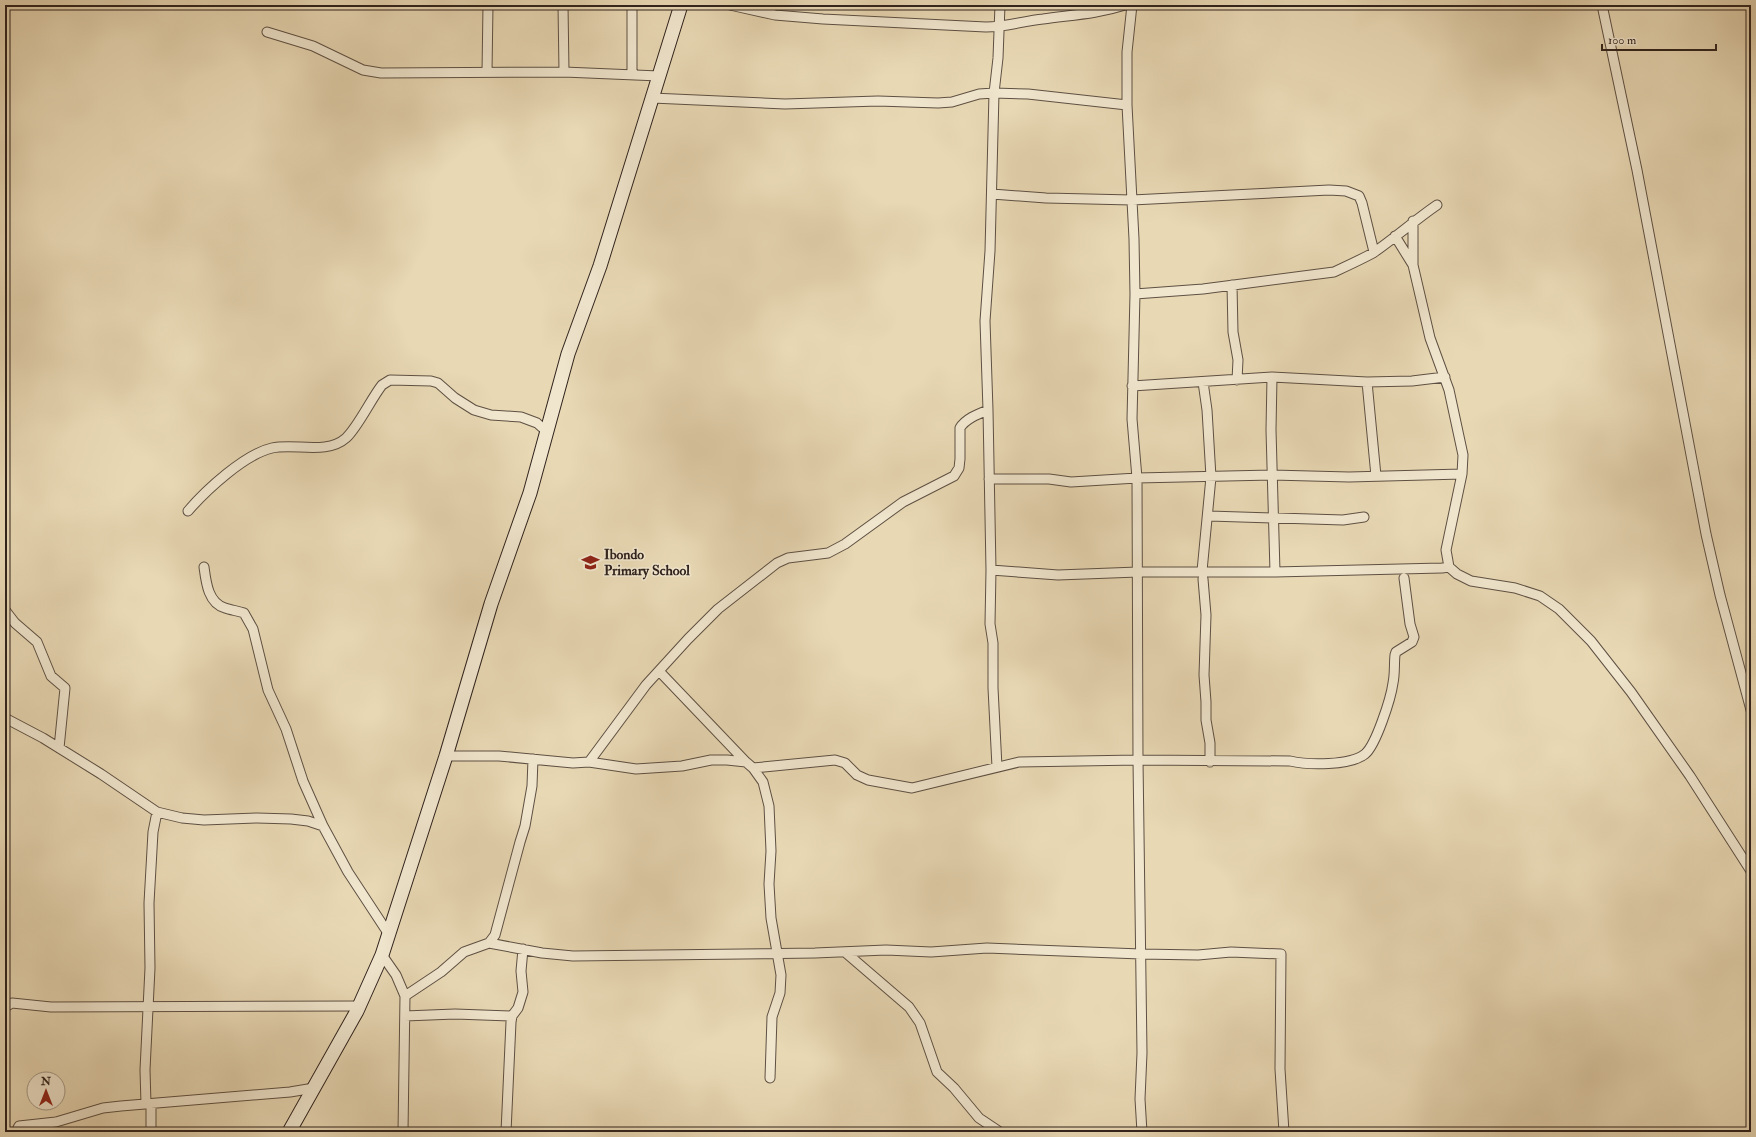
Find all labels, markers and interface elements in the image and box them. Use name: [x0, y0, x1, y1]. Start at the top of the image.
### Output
scale bar: [1602, 26, 1716, 52]
text: 100 m: [1608, 33, 1637, 48]
place label: Ibondo Primary School: [604, 546, 690, 580]
school or university icon: Ibondo Primary School: [581, 552, 601, 572]
north arrow: [26, 1071, 66, 1111]
text: N: [40, 1075, 52, 1088]

